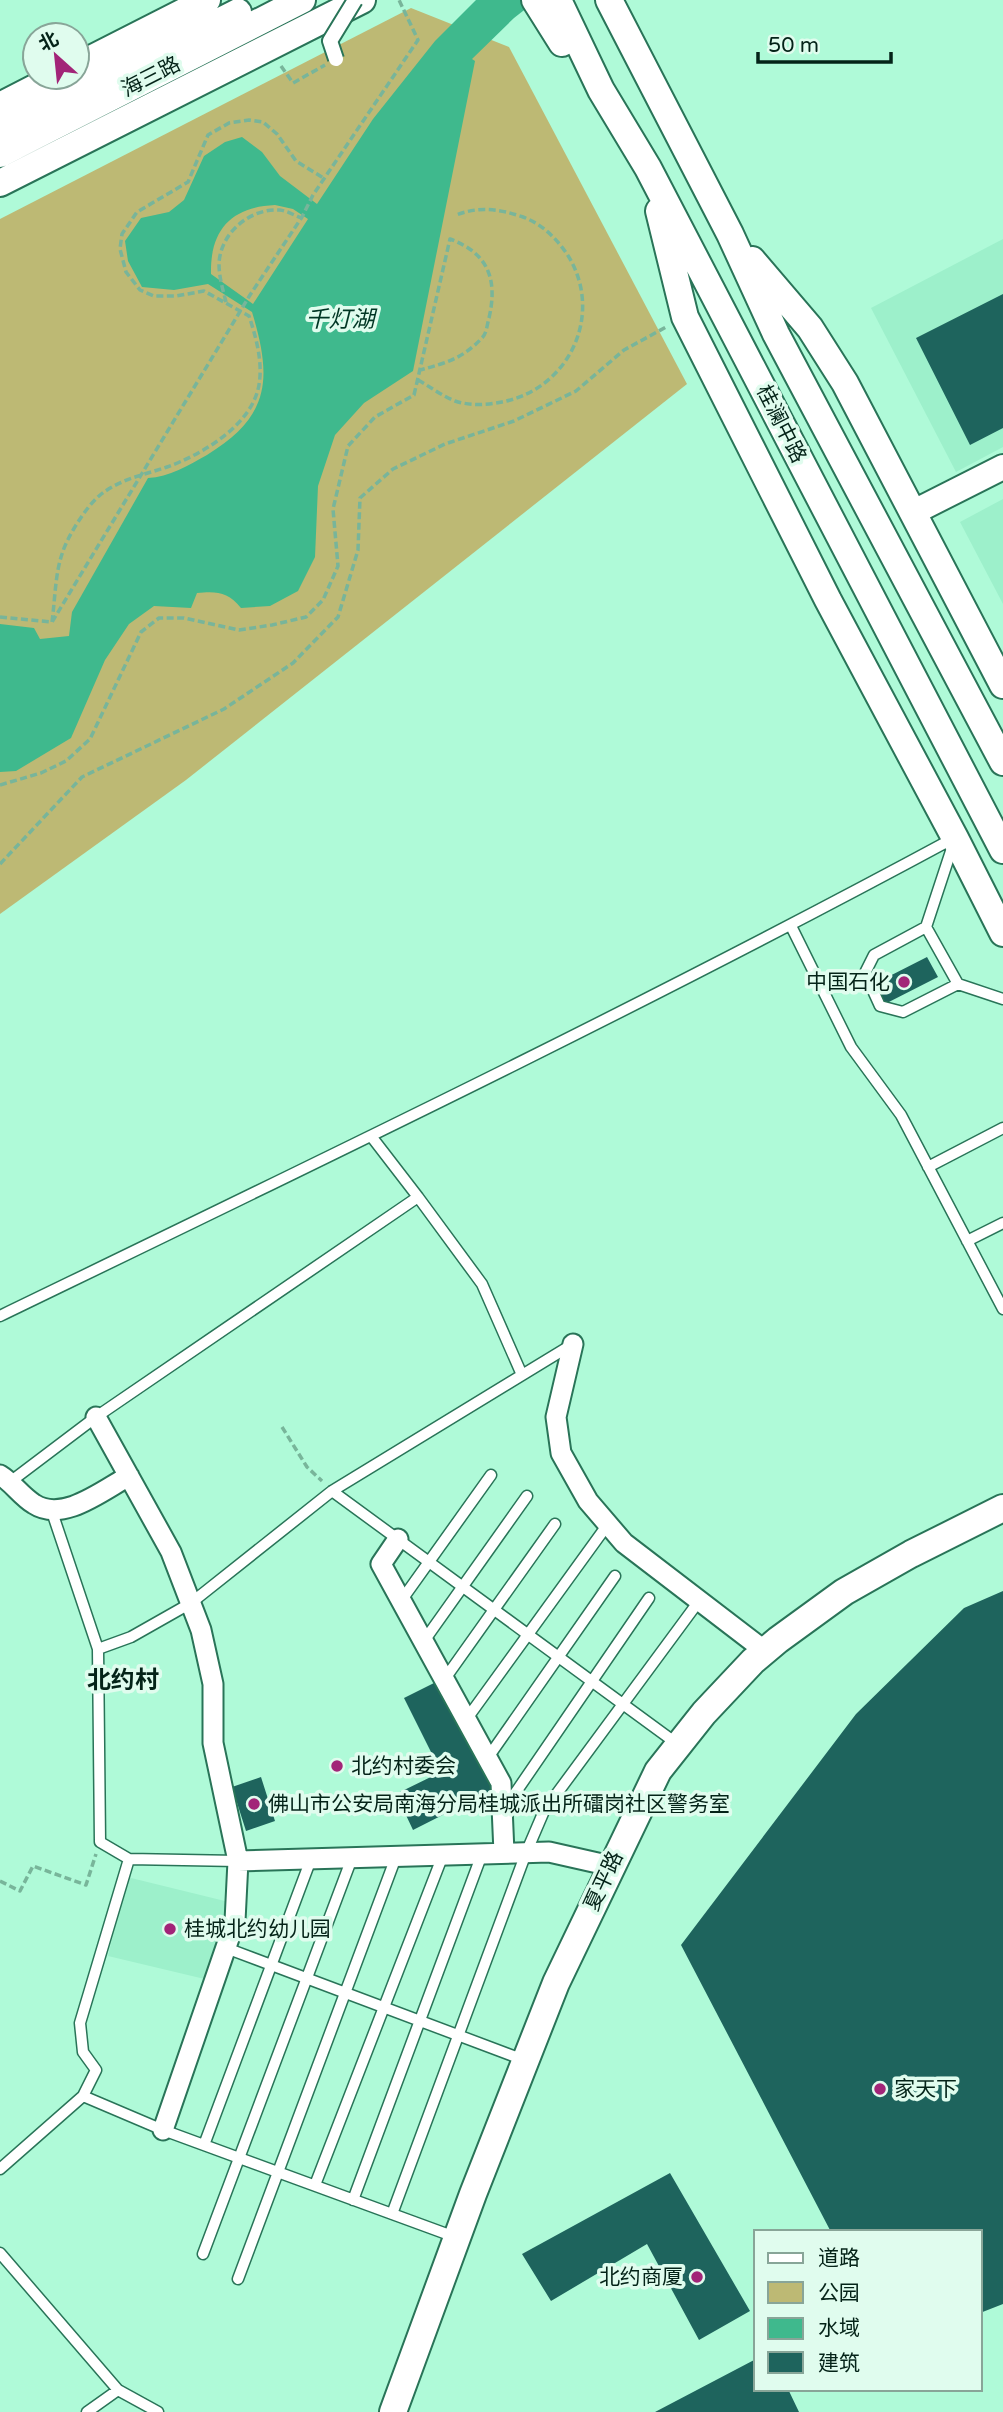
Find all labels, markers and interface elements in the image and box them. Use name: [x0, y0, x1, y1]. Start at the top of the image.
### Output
north arrow: [21, 21, 91, 91]
scale bar: [758, 21, 891, 65]
text: 北: [35, 28, 62, 56]
text: 50 m: [768, 33, 819, 58]
street label: 海三路: [117, 52, 185, 102]
water label: 千灯湖: [306, 306, 378, 334]
street label: 桂澜中路: [751, 381, 811, 467]
place label: 中国石化: [806, 970, 890, 995]
marker: 中国石化: [896, 974, 912, 990]
district label: 北约村: [87, 1666, 159, 1695]
place label: 北约村委会: [351, 1754, 456, 1779]
marker: 北约村委会: [329, 1758, 345, 1774]
place label: 佛山市公安局南海分局桂城派出所礌岗社区警务室: [268, 1792, 730, 1817]
marker: 佛山市公安局南海分局桂城派出所礌岗社区警务室: [246, 1796, 262, 1812]
street label: 夏平路: [579, 1847, 629, 1915]
place label: 桂城北约幼儿园: [184, 1917, 331, 1942]
marker: 桂城北约幼儿园: [162, 1921, 178, 1937]
place label: 家天下: [894, 2077, 957, 2102]
marker: 家天下: [872, 2081, 888, 2097]
legend: [754, 2230, 982, 2391]
text: 道路: [818, 2246, 860, 2271]
place label: 北约商厦: [599, 2265, 683, 2290]
marker: 北约商厦: [689, 2269, 705, 2285]
text: 公园: [818, 2281, 860, 2306]
text: 水域: [818, 2316, 860, 2341]
text: 建筑: [818, 2351, 860, 2376]

